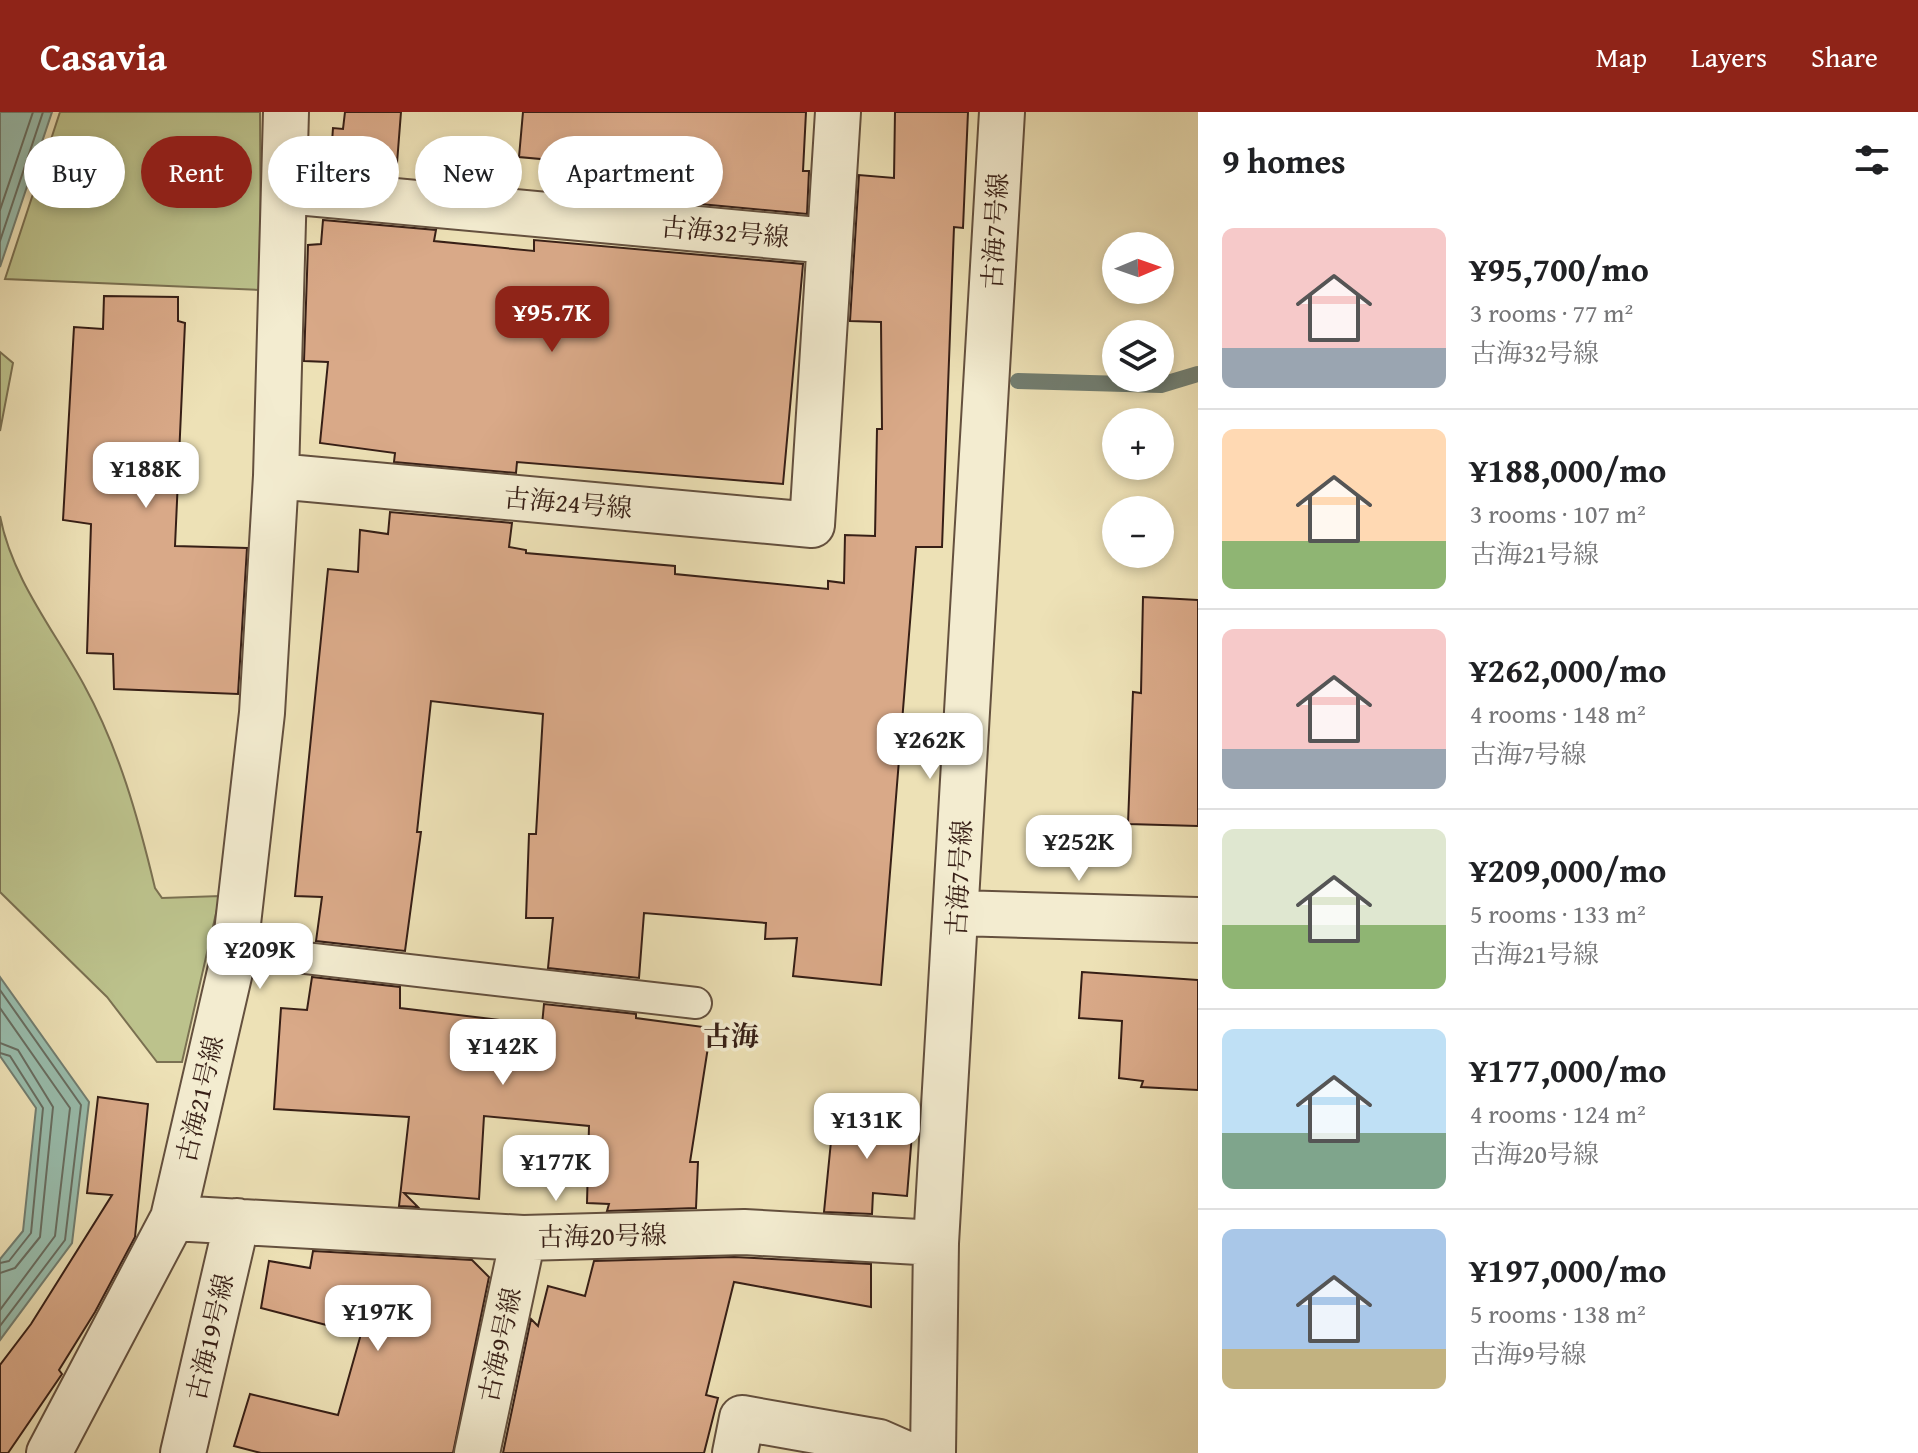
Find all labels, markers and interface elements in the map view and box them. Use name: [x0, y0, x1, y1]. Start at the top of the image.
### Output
text: Casavia: [40, 28, 167, 84]
text: Map: [1596, 36, 1647, 77]
text: Layers: [1691, 36, 1767, 77]
text: Share: [1811, 36, 1878, 77]
chip: Buy: [24, 136, 125, 208]
chip: Rent: [141, 136, 252, 208]
chip: Filters: [268, 136, 399, 208]
chip: New: [415, 136, 522, 208]
chip: Apartment: [538, 136, 723, 208]
text: 9 homes: [1222, 136, 1346, 185]
icon: filters: [1850, 138, 1894, 182]
street label: 古海7号線: [972, 172, 1017, 290]
street label: 古海32号線: [659, 206, 791, 257]
north arrow: [1102, 232, 1174, 304]
map controls: [1102, 232, 1174, 568]
text: ¥95,700/mo: [1470, 244, 1649, 293]
icon: home: [1286, 260, 1382, 356]
pin: ¥95.7K: [487, 286, 617, 354]
text: ¥95.7K: [513, 292, 591, 331]
text: 3 rooms · 77 m²: [1470, 293, 1633, 332]
button: layers: [1102, 320, 1174, 392]
text: 古海32号線: [1470, 333, 1599, 372]
button: +: [1102, 408, 1174, 480]
pin: ¥188K: [90, 442, 202, 510]
text: ¥188,000/mo: [1470, 445, 1666, 494]
text: ¥188K: [111, 448, 181, 487]
icon: home: [1286, 461, 1382, 557]
street label: 古海24号線: [502, 477, 634, 528]
text: 3 rooms · 107 m²: [1470, 494, 1646, 533]
button: −: [1102, 496, 1174, 568]
text: 古海21号線: [1470, 534, 1599, 573]
text: ¥262,000/mo: [1470, 645, 1666, 694]
icon: home: [1286, 661, 1382, 757]
text: 4 rooms · 148 m²: [1470, 694, 1646, 733]
pin: ¥262K: [874, 713, 986, 781]
text: ¥262K: [895, 719, 965, 758]
text: 古海7号線: [1470, 734, 1587, 773]
pin: ¥252K: [1023, 815, 1135, 883]
street label: 古海7号線: [936, 819, 981, 937]
text: ¥252K: [1044, 821, 1114, 860]
text: ¥209,000/mo: [1470, 845, 1666, 894]
icon: home: [1286, 861, 1382, 957]
text: 5 rooms · 133 m²: [1470, 894, 1646, 933]
pin: ¥209K: [204, 923, 316, 991]
text: ¥209K: [225, 929, 295, 968]
text: 古海21号線: [1470, 934, 1599, 973]
district label: 古海: [703, 1015, 759, 1056]
pin: ¥142K: [447, 1019, 559, 1087]
text: ¥142K: [468, 1025, 538, 1064]
street label: 古海21号線: [166, 1032, 233, 1166]
text: ¥177,000/mo: [1470, 1045, 1666, 1094]
icon: home: [1286, 1061, 1382, 1157]
pin: ¥131K: [811, 1093, 923, 1161]
text: 4 rooms · 124 m²: [1470, 1094, 1646, 1133]
text: ¥131K: [832, 1099, 902, 1138]
text: 古海20号線: [1470, 1134, 1599, 1173]
pin: ¥177K: [500, 1135, 612, 1203]
text: ¥177K: [521, 1141, 591, 1180]
street label: 古海20号線: [537, 1215, 667, 1256]
text: ¥197,000/mo: [1470, 1245, 1666, 1294]
icon: home: [1286, 1261, 1382, 1357]
street label: 古海19号線: [176, 1270, 243, 1404]
street label: 古海9号線: [468, 1284, 531, 1406]
pin: ¥197K: [322, 1285, 434, 1353]
text: ¥197K: [343, 1291, 413, 1330]
text: 5 rooms · 138 m²: [1470, 1294, 1646, 1333]
text: 古海9号線: [1470, 1334, 1587, 1373]

